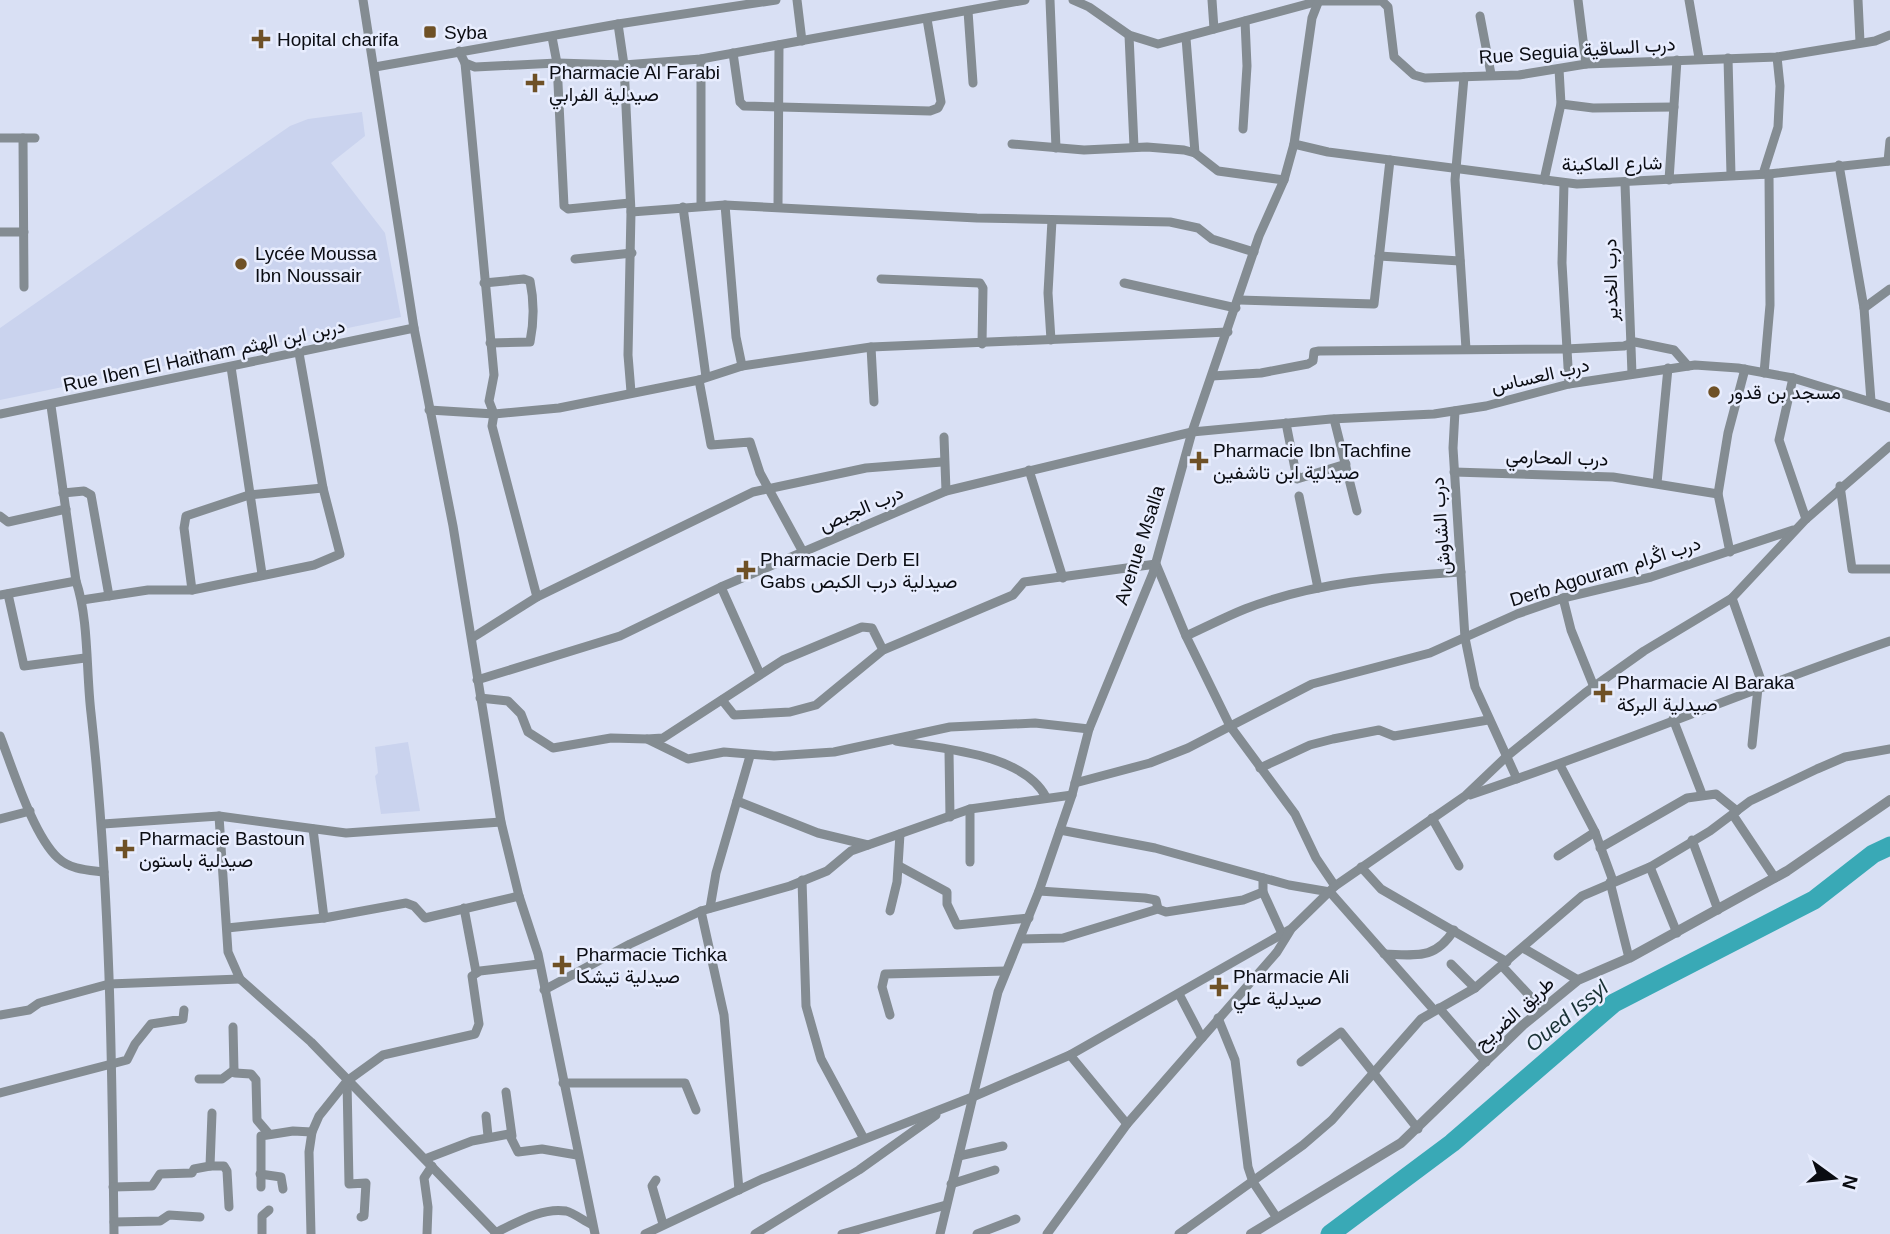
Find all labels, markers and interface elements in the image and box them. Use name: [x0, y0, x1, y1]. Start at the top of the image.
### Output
place label: Syba: [444, 22, 488, 43]
marker: Syba: [422, 24, 438, 40]
marker: Hopital charifa: [251, 29, 271, 49]
place label: Hopital charifa: [277, 29, 399, 50]
street label: Rue Seguia درب الساقية: [1478, 33, 1676, 69]
place label: Pharmacie Al Farabi صيدلية الفرابي: [549, 62, 720, 110]
marker: Pharmacie Al Farabi صيدلية الفرابي: [527, 75, 543, 91]
street label: شارع الماكينة: [1561, 152, 1663, 177]
street label: درب الخدير: [1599, 238, 1623, 323]
place label: Lycée Moussa Ibn Noussair: [255, 243, 377, 286]
marker: Lycée Moussa Ibn Noussair: [233, 256, 249, 272]
street label: Rue Iben El Haitham دربن ابن الهثم: [61, 315, 347, 398]
street label: درب العساس: [1489, 354, 1592, 398]
place label: مسجد بن قدور: [1727, 382, 1841, 404]
marker: مسجد بن قدور: [1706, 384, 1722, 400]
place label: Pharmacie Ibn Tachfine صيدلية ابن تاشفين: [1213, 440, 1411, 484]
street label: درب المحارمي: [1505, 445, 1609, 475]
marker: Pharmacie Ibn Tachfine صيدلية ابن تاشفين: [1191, 453, 1207, 469]
street label: درب الشاوش: [1427, 476, 1455, 575]
street label: درب الجبص: [816, 481, 907, 537]
street label: Avenue Msalla: [1110, 482, 1169, 607]
street label: Derb Agouram درب اڭرام: [1507, 531, 1704, 612]
place label: Pharmacie Derb El Gabs صيدلية درب الكبص: [760, 549, 957, 593]
marker: Pharmacie Derb El Gabs صيدلية درب الكبص: [738, 562, 754, 578]
place label: Pharmacie Al Baraka صيدلية البركة: [1617, 672, 1795, 716]
marker: Pharmacie Al Baraka صيدلية البركة: [1595, 685, 1611, 701]
place label: Pharmacie Bastoun صيدلية باستون: [139, 828, 305, 872]
marker: Pharmacie Bastoun صيدلية باستون: [117, 841, 133, 857]
place label: Pharmacie Tichka صيدلية تيشكا: [576, 944, 727, 988]
marker: Pharmacie Tichka صيدلية تيشكا: [554, 957, 570, 973]
place label: Pharmacie Ali صيدلية علي: [1233, 966, 1349, 1014]
street label: طريق الضريح: [1470, 972, 1560, 1057]
water label: Oued Issyl: [1521, 975, 1614, 1056]
marker: Pharmacie Ali صيدلية علي: [1211, 979, 1227, 995]
north arrow: [1799, 1143, 1869, 1213]
text: N: [1838, 1173, 1862, 1192]

